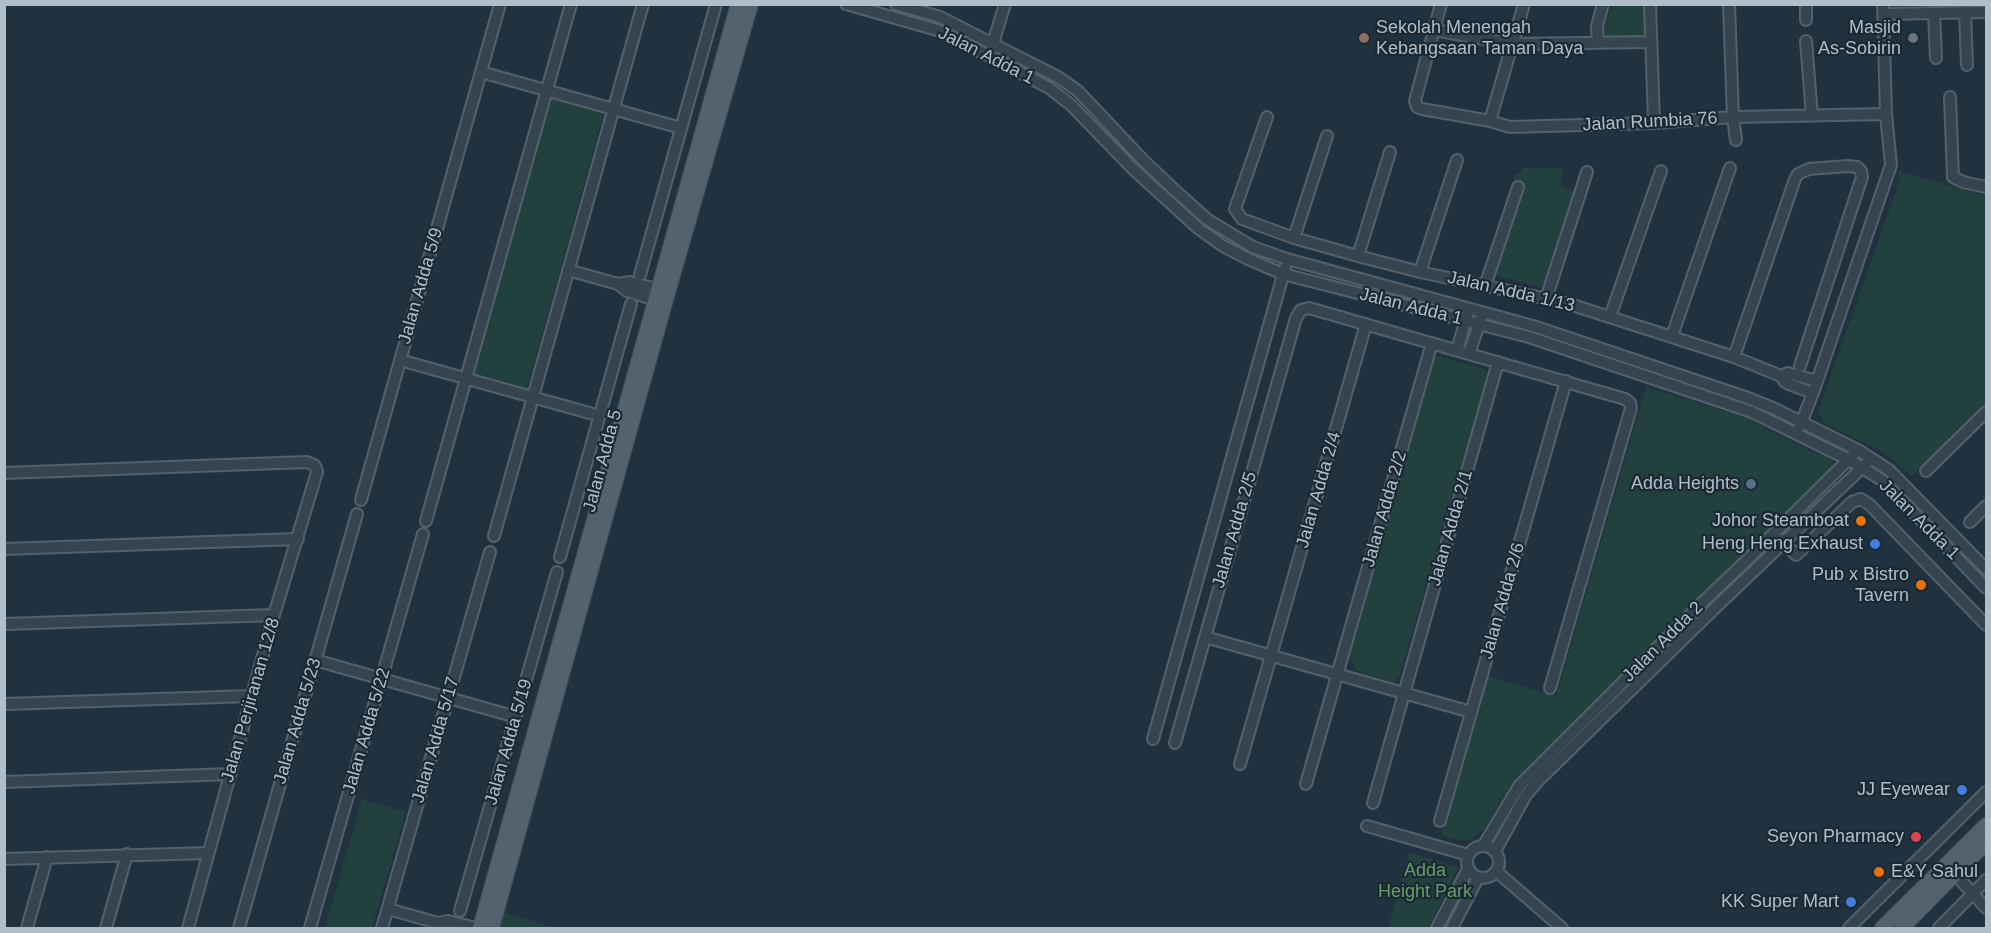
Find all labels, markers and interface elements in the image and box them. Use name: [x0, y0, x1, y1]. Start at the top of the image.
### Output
place label: Sekolah Menengah Kebangsaan Taman Daya: [1376, 17, 1583, 60]
place label: Masjid As-Sobirin: [1818, 17, 1901, 60]
street label: Jalan Adda 1: [934, 23, 1038, 89]
marker: Sekolah Menengah Kebangsaan Taman Daya: [1357, 31, 1371, 45]
marker: Masjid As-Sobirin: [1906, 31, 1920, 45]
street label: Jalan Rumbia 76: [1582, 108, 1718, 136]
street label: Jalan Adda 5/9: [394, 225, 448, 347]
street label: Jalan Adda 1/13: [1445, 267, 1577, 317]
street label: Jalan Adda 1: [1357, 284, 1465, 330]
street label: Jalan Adda 5: [579, 407, 627, 515]
street label: Jalan Adda 2/4: [1292, 429, 1346, 551]
street label: Jalan Adda 2/2: [1358, 448, 1412, 570]
street label: Jalan Adda 2/1: [1424, 467, 1478, 589]
street label: Jalan Adda 2/5: [1208, 469, 1262, 591]
place label: Adda Heights: [1631, 473, 1739, 495]
street label: Jalan Adda 1: [1874, 475, 1964, 565]
marker: Adda Heights: [1744, 477, 1758, 491]
place label: Johor Steamboat: [1712, 510, 1849, 532]
marker: Johor Steamboat: [1854, 514, 1868, 528]
place label: Heng Heng Exhaust: [1702, 533, 1863, 555]
marker: Heng Heng Exhaust: [1868, 537, 1882, 551]
street label: Jalan Adda 2/6: [1476, 540, 1530, 662]
place label: Pub x Bistro Tavern: [1812, 564, 1909, 606]
marker: Pub x Bistro Tavern: [1914, 578, 1928, 592]
street label: Jalan Adda 2: [1618, 597, 1708, 687]
street label: Jalan Perjiranan 12/8: [217, 615, 285, 785]
street label: Jalan Adda 5/23: [270, 655, 326, 787]
street label: Jalan Adda 5/22: [339, 665, 395, 797]
street label: Jalan Adda 5/17: [408, 674, 464, 806]
street label: Jalan Adda 5/19: [481, 676, 537, 808]
place label: JJ Eyewear: [1857, 779, 1950, 801]
marker: JJ Eyewear: [1955, 783, 1969, 797]
place label: Seyon Pharmacy: [1767, 826, 1904, 848]
marker: Seyon Pharmacy: [1909, 830, 1923, 844]
park label: Adda Height Park: [1378, 860, 1472, 902]
place label: E&Y Sahul: [1891, 861, 1978, 883]
marker: E&Y Sahul: [1872, 865, 1886, 879]
place label: KK Super Mart: [1721, 891, 1839, 913]
marker: KK Super Mart: [1844, 895, 1858, 909]

